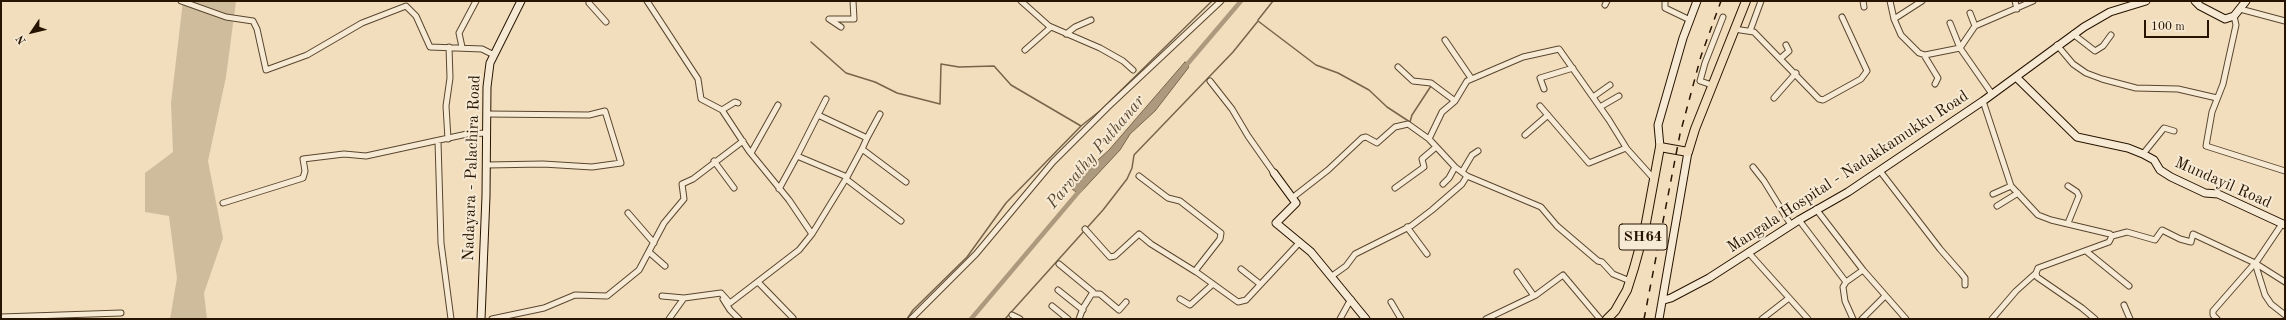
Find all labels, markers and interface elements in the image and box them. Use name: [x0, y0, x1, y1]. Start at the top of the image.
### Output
north arrow: [12, 12, 52, 52]
scale bar: [2146, 12, 2211, 38]
text: 100 m: [2151, 21, 2185, 33]
text: N: [15, 33, 29, 46]
street label: Nadayara - Palachira Road: [459, 75, 485, 261]
street label: Mangala Hospital - Nadakkamukku Road: [1724, 87, 1972, 257]
water label: Parvathy Puthanar: [1043, 91, 1149, 213]
street label: Mundayil Road: [2172, 153, 2274, 213]
road number: SH64: [1619, 224, 1667, 250]

